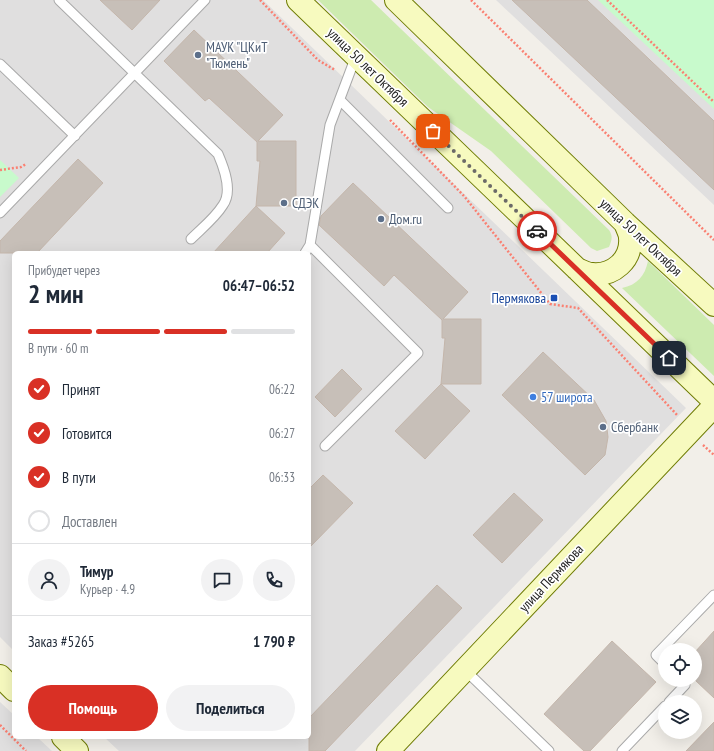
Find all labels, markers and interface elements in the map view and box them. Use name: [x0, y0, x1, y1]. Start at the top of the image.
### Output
street label: улица 50 лет Октября: [323, 24, 413, 110]
place label: МАУК "ЦКиТ "Тюмень": [206, 38, 268, 72]
marker: МАУК "ЦКиТ "Тюмень": [193, 50, 203, 60]
pin: [416, 114, 450, 148]
icon: bag: [422, 120, 444, 142]
place label: СДЭК: [292, 194, 319, 212]
street label: улица 50 лет Октября: [596, 194, 686, 280]
marker: СДЭК: [279, 198, 289, 208]
place label: Дом.ru: [389, 210, 422, 228]
courier: [517, 211, 557, 251]
marker: Дом.ru: [376, 214, 386, 224]
icon: car: [526, 220, 548, 242]
text: Прибудет через: [28, 262, 100, 279]
text: 06:47–06:52: [223, 276, 295, 295]
text: 2 мин: [28, 277, 83, 310]
place label: Пермякова: [491, 289, 546, 307]
marker: Пермякова: [549, 293, 559, 303]
text: В пути · 60 m: [28, 340, 89, 357]
pin: [652, 341, 686, 375]
icon: home: [658, 347, 680, 369]
icon: check: [28, 378, 50, 400]
text: Принят: [62, 380, 100, 399]
text: 06:22: [269, 381, 295, 398]
place label: 57 широта: [541, 388, 592, 406]
marker: 57 широта: [528, 392, 538, 402]
place label: Сбербанк: [611, 418, 659, 436]
icon: check: [28, 422, 50, 444]
marker: Сбербанк: [598, 422, 608, 432]
text: Готовится: [62, 424, 112, 443]
text: 06:27: [269, 425, 295, 442]
icon: check: [28, 466, 50, 488]
text: В пути: [62, 468, 96, 487]
text: 06:33: [269, 469, 295, 486]
text: Доставлен: [62, 512, 117, 531]
street label: улица Пермякова: [515, 540, 587, 616]
button: person: [28, 559, 70, 601]
button: chat: [201, 559, 243, 601]
button: phone: [253, 559, 295, 601]
text: Тимур: [80, 562, 113, 581]
text: Курьер · 4.9: [80, 581, 135, 598]
text: Заказ #5265: [28, 632, 95, 651]
text: 1 790 ₽: [253, 632, 295, 651]
map controls: [658, 643, 702, 739]
button: locate: [658, 643, 702, 687]
button: Помощь: [28, 685, 158, 731]
button: Поделиться: [166, 685, 295, 731]
button: layers: [658, 695, 702, 739]

